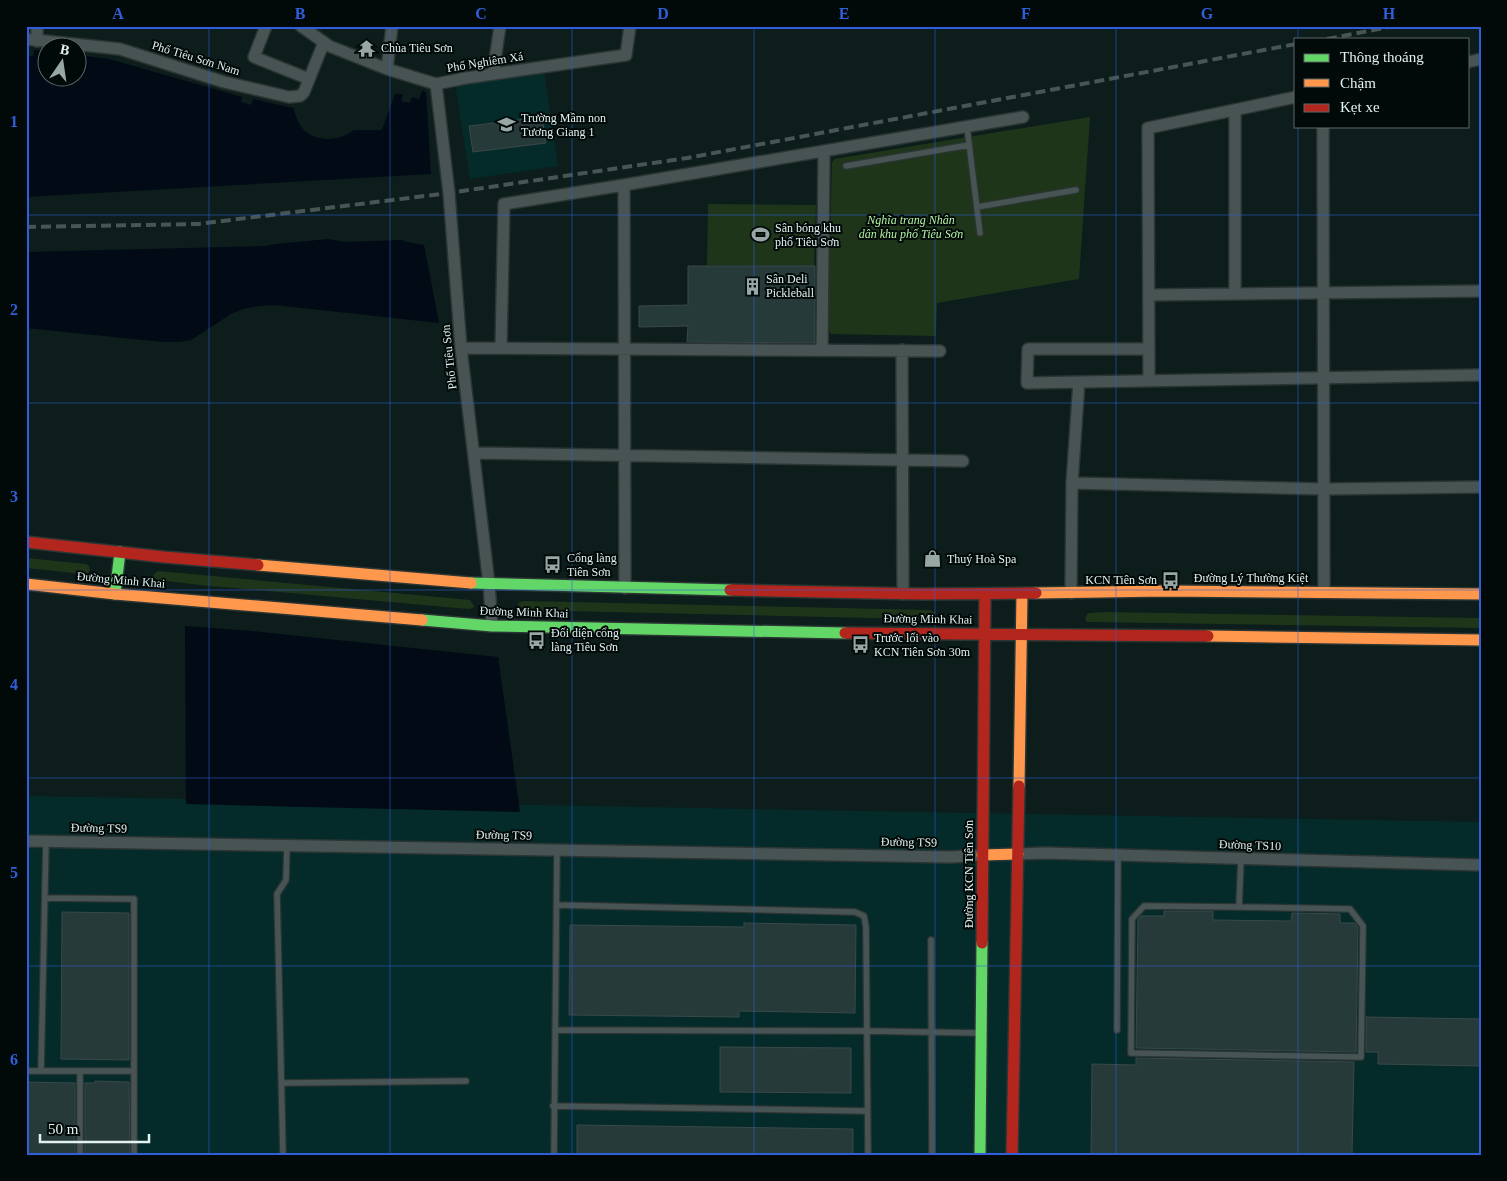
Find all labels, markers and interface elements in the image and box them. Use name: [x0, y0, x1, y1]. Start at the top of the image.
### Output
text: A: [112, 5, 124, 22]
text: B: [295, 5, 306, 22]
text: C: [475, 5, 487, 22]
text: D: [657, 5, 669, 22]
text: E: [839, 5, 849, 22]
text: F: [1021, 5, 1031, 22]
text: G: [1201, 5, 1214, 22]
text: H: [1383, 5, 1396, 22]
north arrow: [38, 38, 88, 88]
street label: Phố Tiêu Sơn Nam: [150, 38, 242, 78]
temple icon: Chùa Tiêu Sơn: [357, 38, 377, 58]
legend: [1294, 38, 1470, 128]
text: B: [59, 41, 71, 58]
place label: Chùa Tiêu Sơn: [381, 41, 453, 55]
street label: Phố Nghiêm Xá: [446, 49, 525, 75]
text: Thông thoáng: [1340, 49, 1424, 65]
text: Chậm: [1340, 75, 1376, 91]
text: Kẹt xe: [1340, 99, 1380, 115]
place label: Trường Mầm non Tương Giang 1: [521, 111, 606, 139]
text: 1: [10, 113, 18, 130]
school or university icon: Trường Mầm non Tương Giang 1: [497, 115, 517, 135]
park label: Nghĩa trang Nhân dân khu phố Tiêu Sơn: [859, 213, 963, 241]
place label: Sân bóng khu phố Tiêu Sơn: [775, 221, 841, 249]
sports icon: Sân bóng khu phố Tiêu Sơn: [751, 225, 771, 245]
place label: Sân Deli Pickleball: [766, 272, 815, 300]
building icon: Sân Deli Pickleball: [742, 276, 762, 296]
text: 2: [10, 301, 18, 318]
street label: Phố Tiêu Sơn: [439, 324, 459, 390]
text: 3: [10, 488, 18, 505]
shop icon: Thuý Hoà Spa: [923, 549, 943, 569]
place label: Cổng làng Tiên Sơn: [567, 551, 617, 579]
place label: Thuý Hoà Spa: [947, 552, 1017, 566]
bus stop icon: Cổng làng Tiên Sơn: [543, 555, 563, 575]
street label: Đường Minh Khai: [76, 569, 167, 591]
bus stop icon: KCN Tiên Sơn: [1161, 570, 1181, 590]
street label: Đường Lý Thường Kiệt: [1194, 571, 1309, 585]
place label: KCN Tiên Sơn: [1085, 573, 1157, 587]
street label: Đường Minh Khai: [479, 603, 569, 621]
street label: Đường Minh Khai: [883, 611, 973, 627]
place label: Đối diện cổng làng Tiêu Sơn: [551, 626, 619, 654]
bus stop icon: Đối diện cổng làng Tiêu Sơn: [527, 630, 547, 650]
place label: Trước lối vào KCN Tiên Sơn 30m: [874, 631, 971, 659]
bus stop icon: Trước lối vào KCN Tiên Sơn 30m: [850, 635, 870, 655]
text: 4: [10, 676, 18, 693]
street label: Đường KCN Tiên Sơn: [962, 820, 976, 928]
street label: Đường TS9: [71, 821, 127, 835]
street label: Đường TS9: [476, 828, 532, 842]
street label: Đường TS9: [881, 835, 937, 849]
street label: Đường TS10: [1219, 837, 1281, 853]
text: 5: [10, 864, 18, 881]
text: 6: [10, 1051, 18, 1068]
scale bar: [40, 1111, 149, 1143]
text: 50 m: [48, 1121, 79, 1137]

